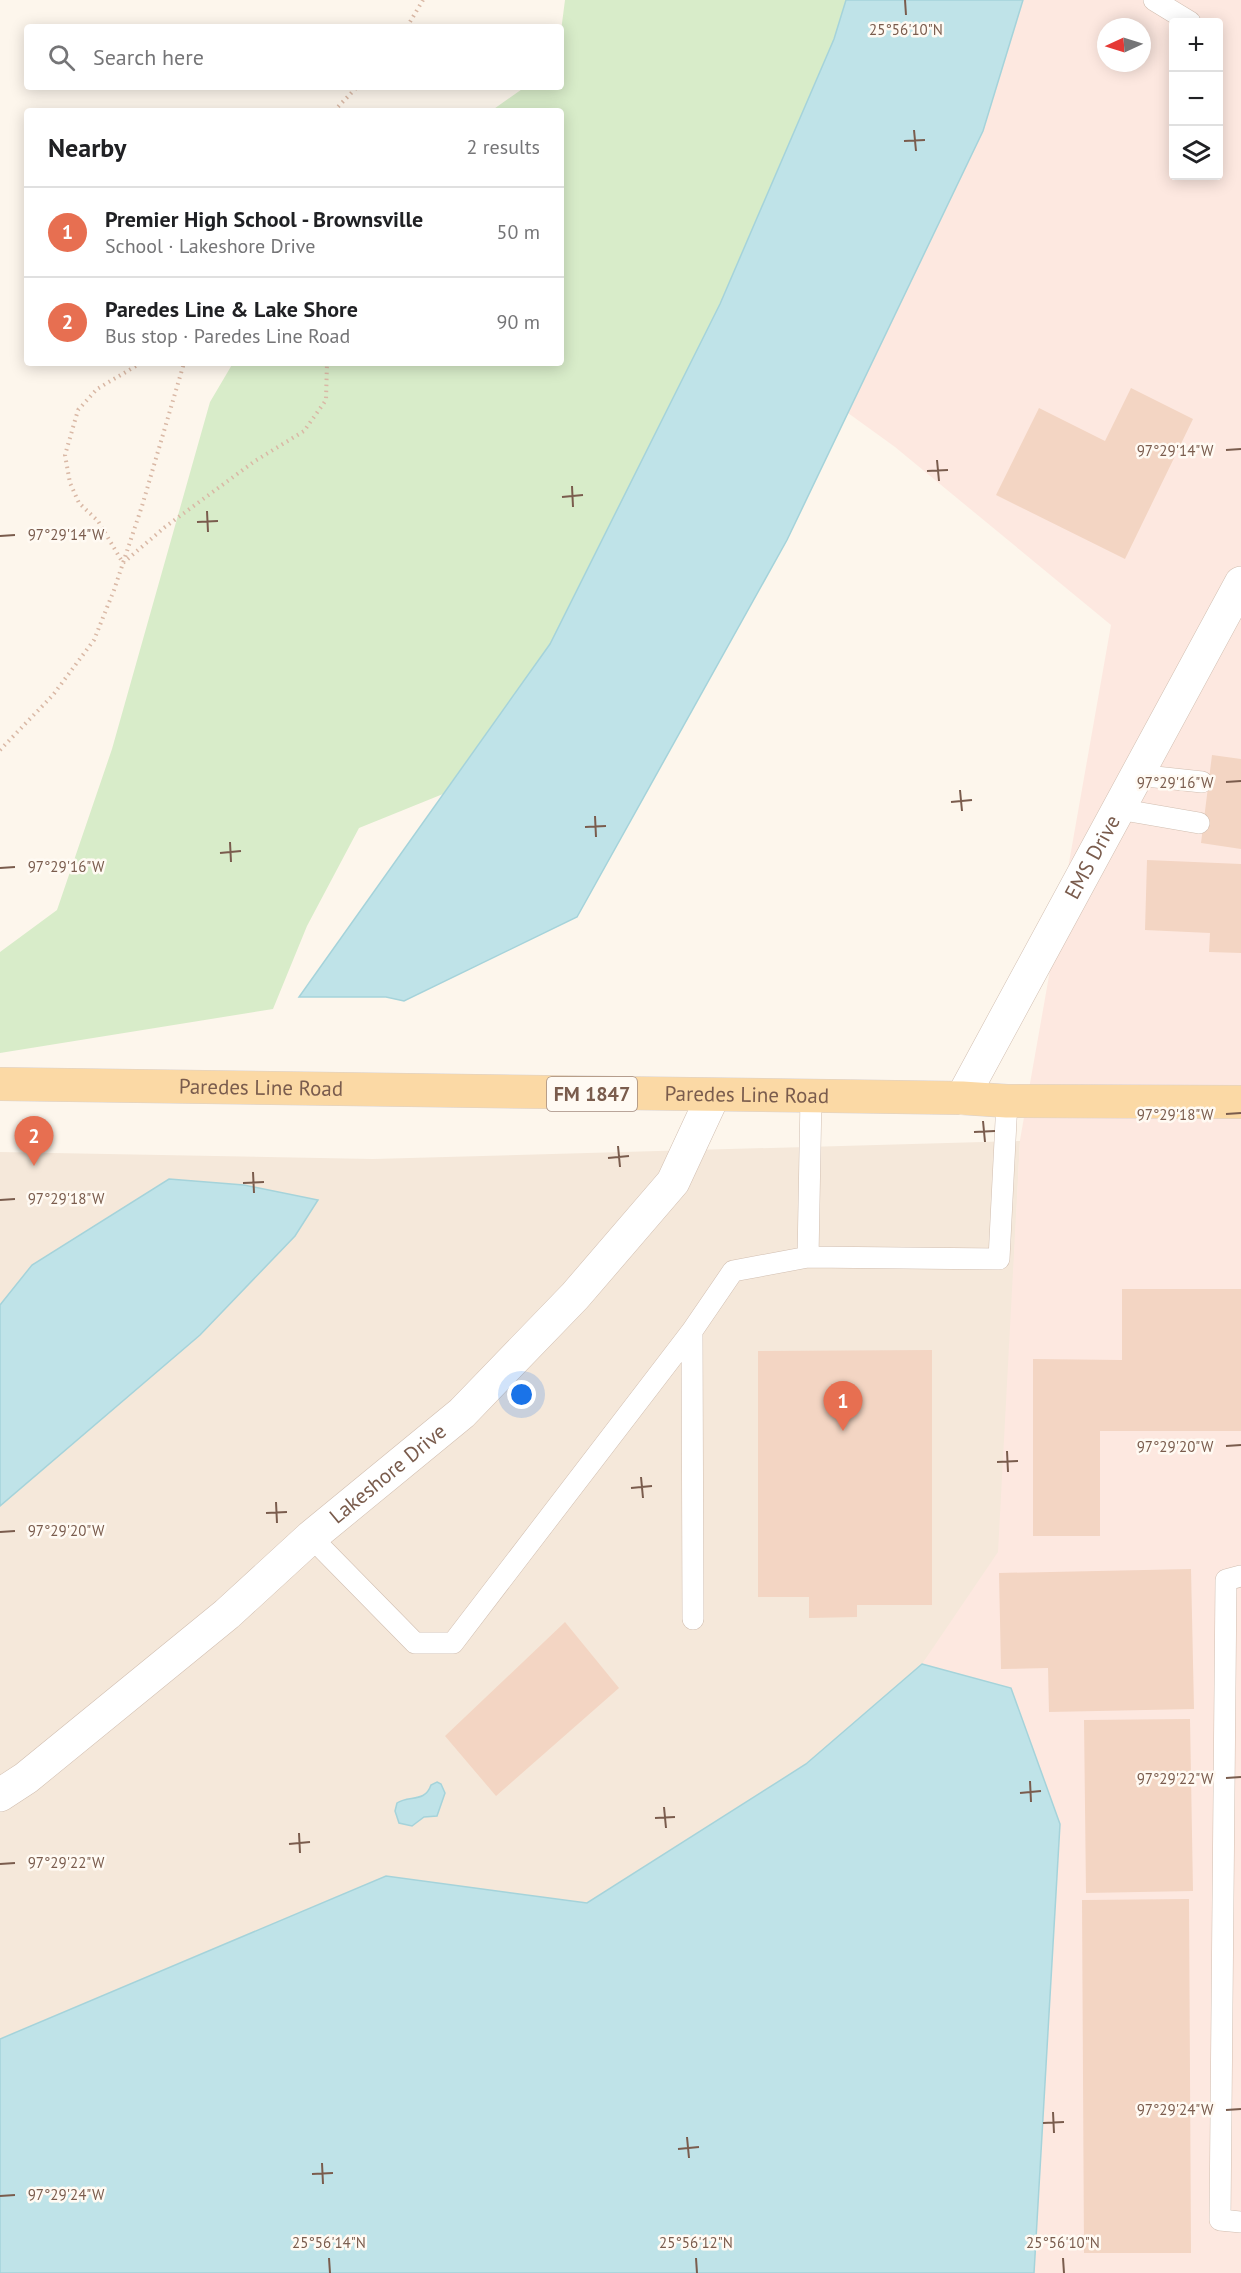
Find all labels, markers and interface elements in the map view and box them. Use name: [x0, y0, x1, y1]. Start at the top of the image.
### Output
north arrow: [1097, 18, 1151, 72]
map controls: [1169, 18, 1223, 180]
button: +: [1169, 18, 1223, 72]
text: 25°56'10"N: [869, 20, 943, 39]
search box: [24, 24, 564, 90]
icon: search: [45, 41, 78, 74]
text: Search here: [93, 43, 204, 71]
button: −: [1169, 72, 1223, 126]
button: layers: [1169, 126, 1223, 180]
text: Nearby: [48, 131, 126, 164]
text: 2 results: [467, 134, 540, 160]
text: Premier High School - Brownsville: [105, 205, 423, 233]
text: 1: [62, 219, 73, 245]
text: 50 m: [497, 219, 540, 245]
text: School · Lakeshore Drive: [105, 233, 315, 259]
text: Paredes Line & Lake Shore: [105, 295, 358, 323]
text: 2: [62, 309, 73, 335]
text: 90 m: [497, 309, 540, 335]
text: Bus stop · Paredes Line Road: [105, 323, 350, 349]
text: 97°29'14"W: [1137, 441, 1214, 460]
text: 97°29'14"W: [28, 525, 105, 544]
text: 97°29'16"W: [1137, 773, 1214, 792]
street label: EMS Drive: [1058, 810, 1126, 904]
text: 97°29'16"W: [28, 857, 105, 876]
street label: Paredes Line Road: [179, 1073, 343, 1102]
road number: FM 1847: [547, 1077, 637, 1111]
street label: Paredes Line Road: [665, 1080, 829, 1109]
text: 97°29'18"W: [1137, 1105, 1214, 1124]
pin: 2: [15, 1116, 54, 1166]
text: 97°29'18"W: [28, 1189, 105, 1208]
your location: [507, 1380, 536, 1409]
pin: 1: [824, 1382, 862, 1431]
street label: Lakeshore Drive: [324, 1417, 452, 1529]
text: 97°29'20"W: [1137, 1437, 1214, 1456]
text: 97°29'20"W: [28, 1521, 105, 1540]
text: 97°29'22"W: [1137, 1769, 1214, 1788]
text: 97°29'22"W: [28, 1853, 105, 1872]
text: 97°29'24"W: [1137, 2100, 1214, 2119]
text: 97°29'24"W: [28, 2185, 105, 2204]
text: 25°56'14"N: [292, 2233, 366, 2252]
text: 25°56'12"N: [659, 2233, 733, 2252]
text: 25°56'10"N: [1026, 2233, 1100, 2252]

